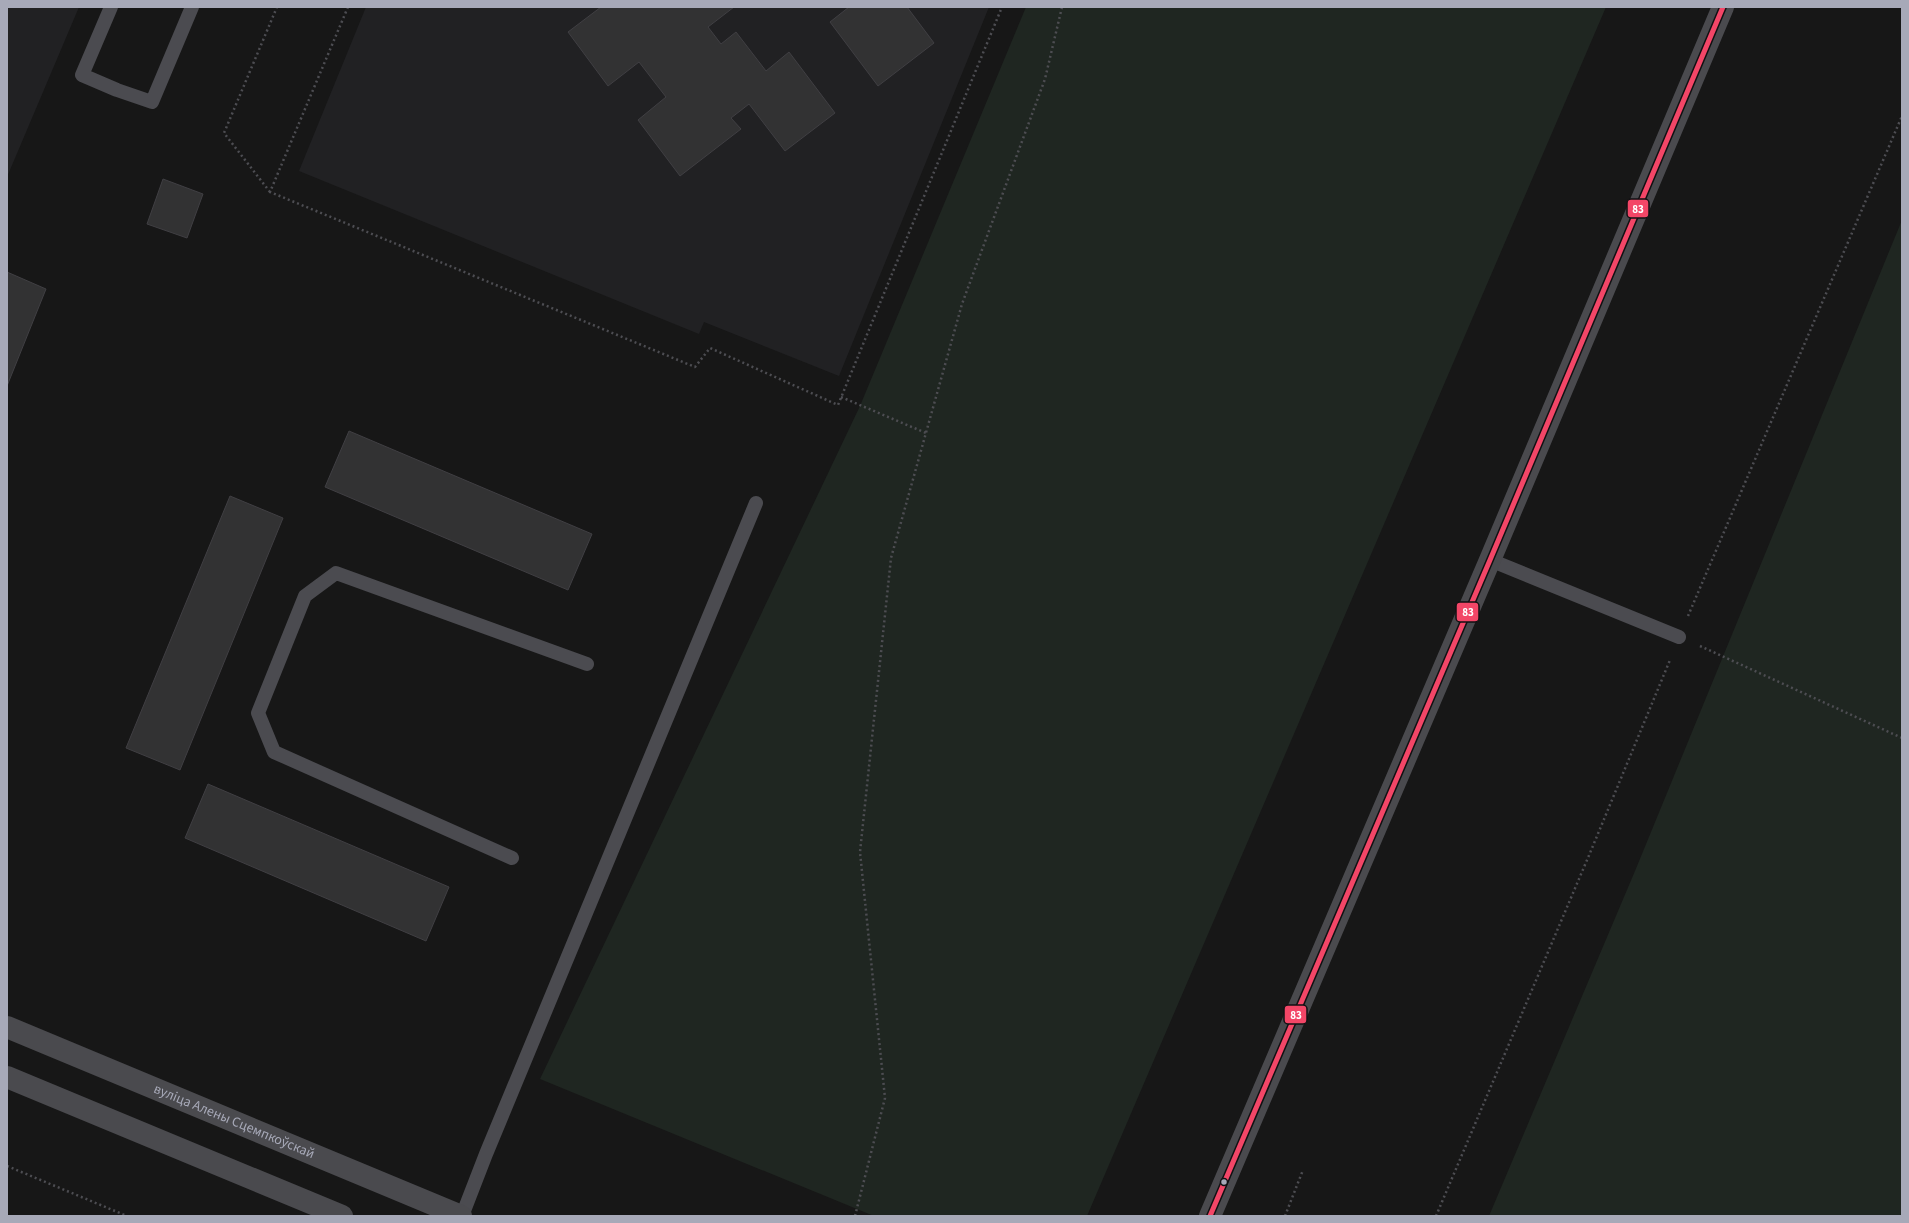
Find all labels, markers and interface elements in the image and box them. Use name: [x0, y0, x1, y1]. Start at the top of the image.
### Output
line badge: 83: [1627, 199, 1649, 218]
text: 83: [1632, 202, 1644, 217]
line badge: 83: [1456, 602, 1479, 622]
text: 83: [1462, 605, 1474, 620]
line badge: 83: [1284, 1005, 1307, 1024]
text: 83: [1290, 1008, 1302, 1023]
street label: вуліца Алены Сцемпкоўскай: [150, 1079, 318, 1164]
unlabelled marker: [1219, 1177, 1229, 1187]

